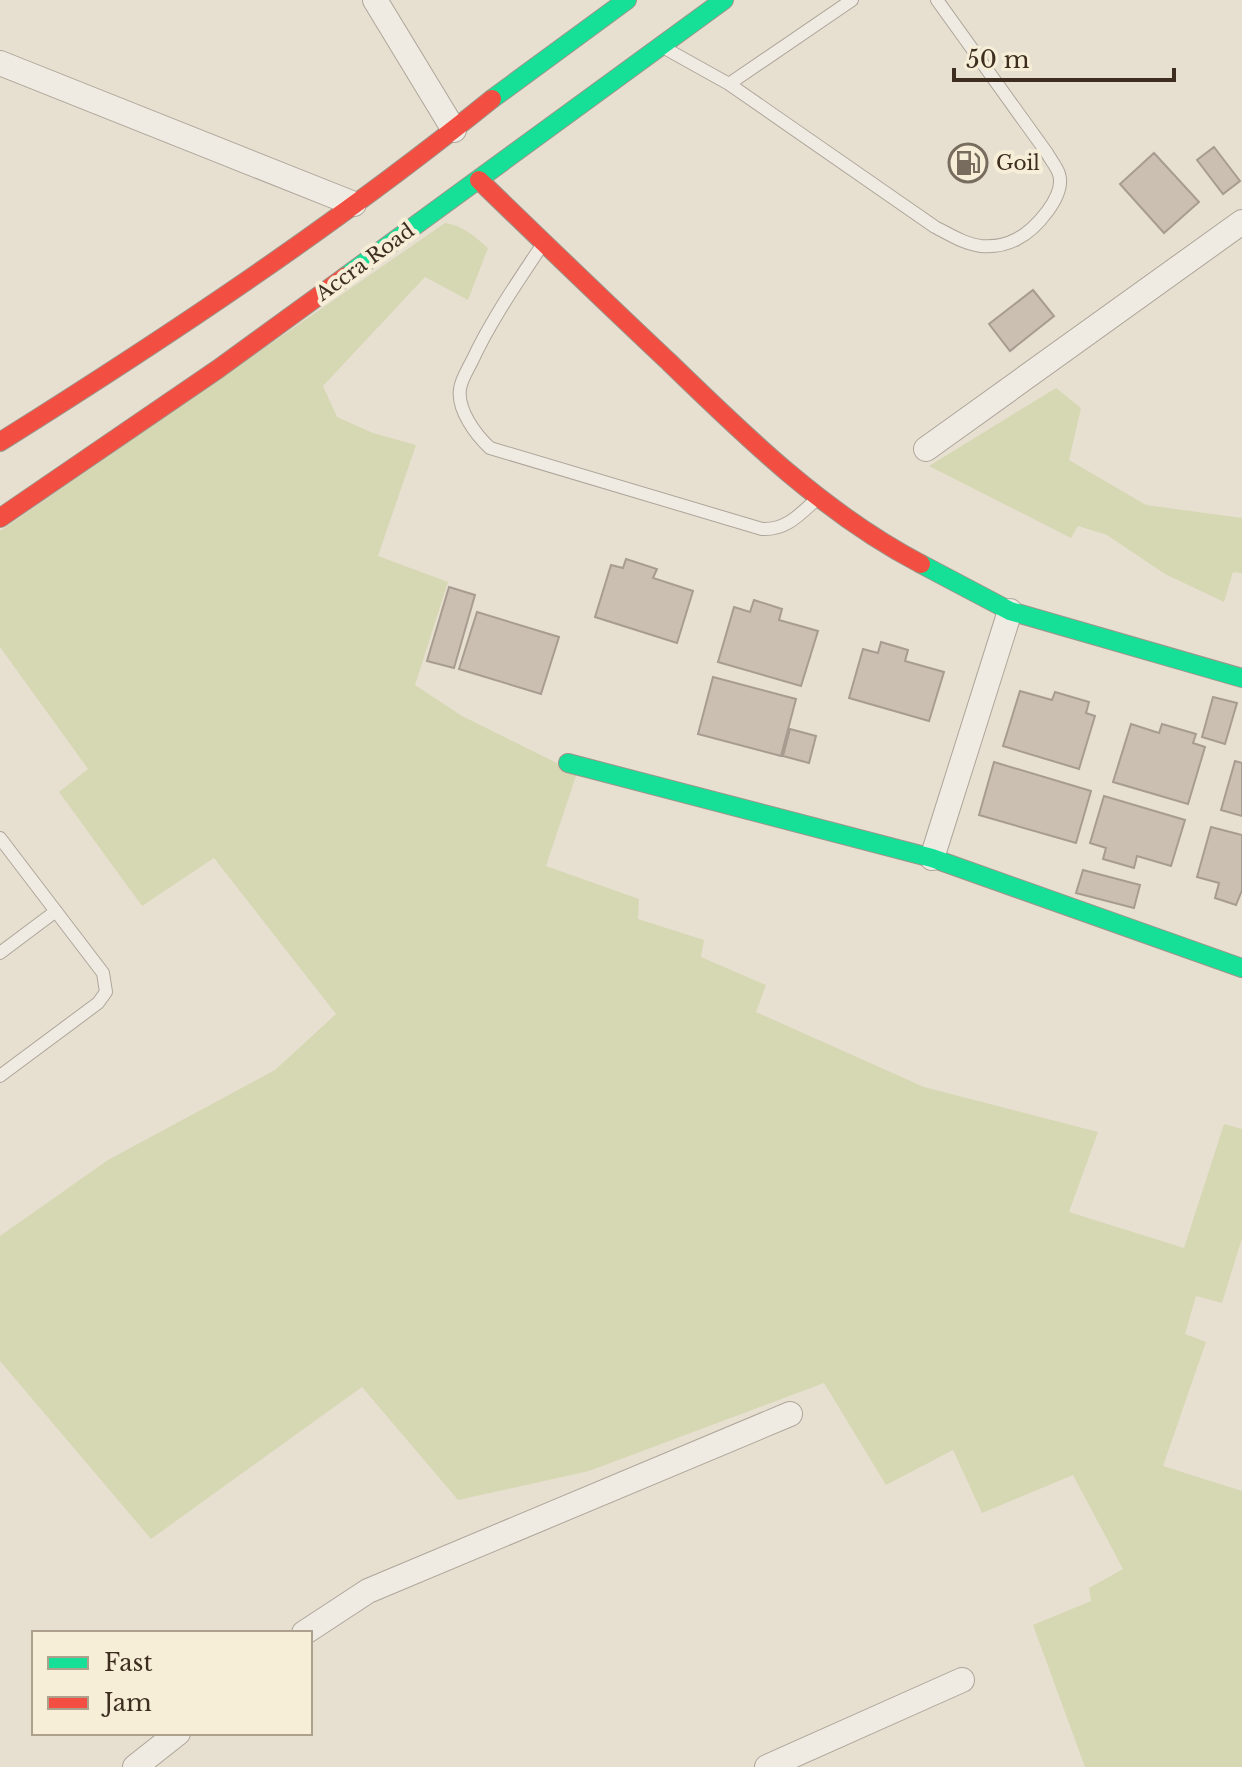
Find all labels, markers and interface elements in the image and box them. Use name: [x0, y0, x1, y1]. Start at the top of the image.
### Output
scale bar: [954, 32, 1174, 82]
text: 50 m: [966, 45, 1030, 74]
fuel station icon: Goil: [947, 142, 989, 184]
place label: Goil: [996, 151, 1040, 175]
street label: Accra Road: [310, 218, 419, 306]
legend: [32, 1631, 312, 1735]
text: Fast: [104, 1648, 152, 1677]
text: Jam: [101, 1688, 152, 1717]

